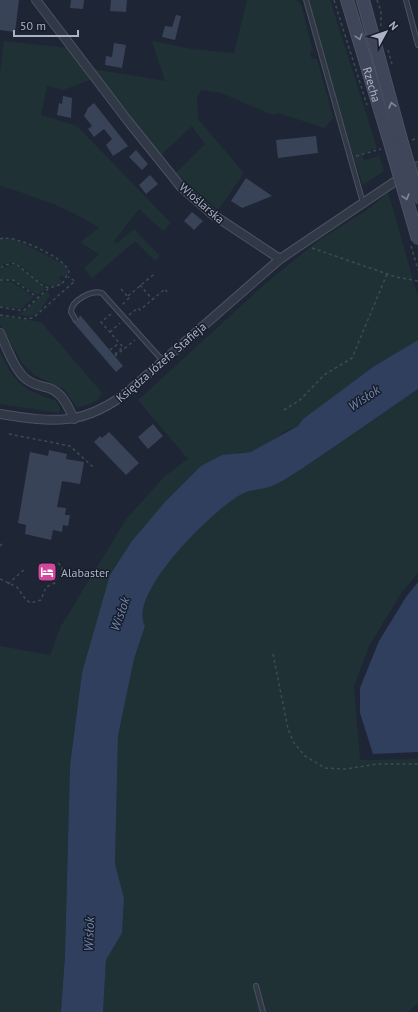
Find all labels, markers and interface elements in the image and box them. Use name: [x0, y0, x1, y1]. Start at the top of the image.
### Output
scale bar: [14, 12, 78, 38]
north arrow: [366, 12, 406, 52]
text: 50 m: [20, 18, 46, 33]
text: N: [386, 18, 401, 33]
one-way arrow: [354, 34, 362, 41]
street label: Rzecha: [360, 65, 385, 104]
one-way arrow: [388, 102, 397, 109]
street label: Wioślarska: [176, 179, 228, 227]
one-way arrow: [401, 193, 410, 200]
street label: Księdza Józefa Stafieja: [113, 319, 209, 405]
water label: Wisłok: [345, 381, 384, 415]
hotel icon: Alabaster: [36, 561, 58, 583]
place label: Alabaster: [61, 565, 109, 580]
water label: Wisłok: [106, 594, 134, 633]
water label: Wisłok: [80, 915, 98, 952]

